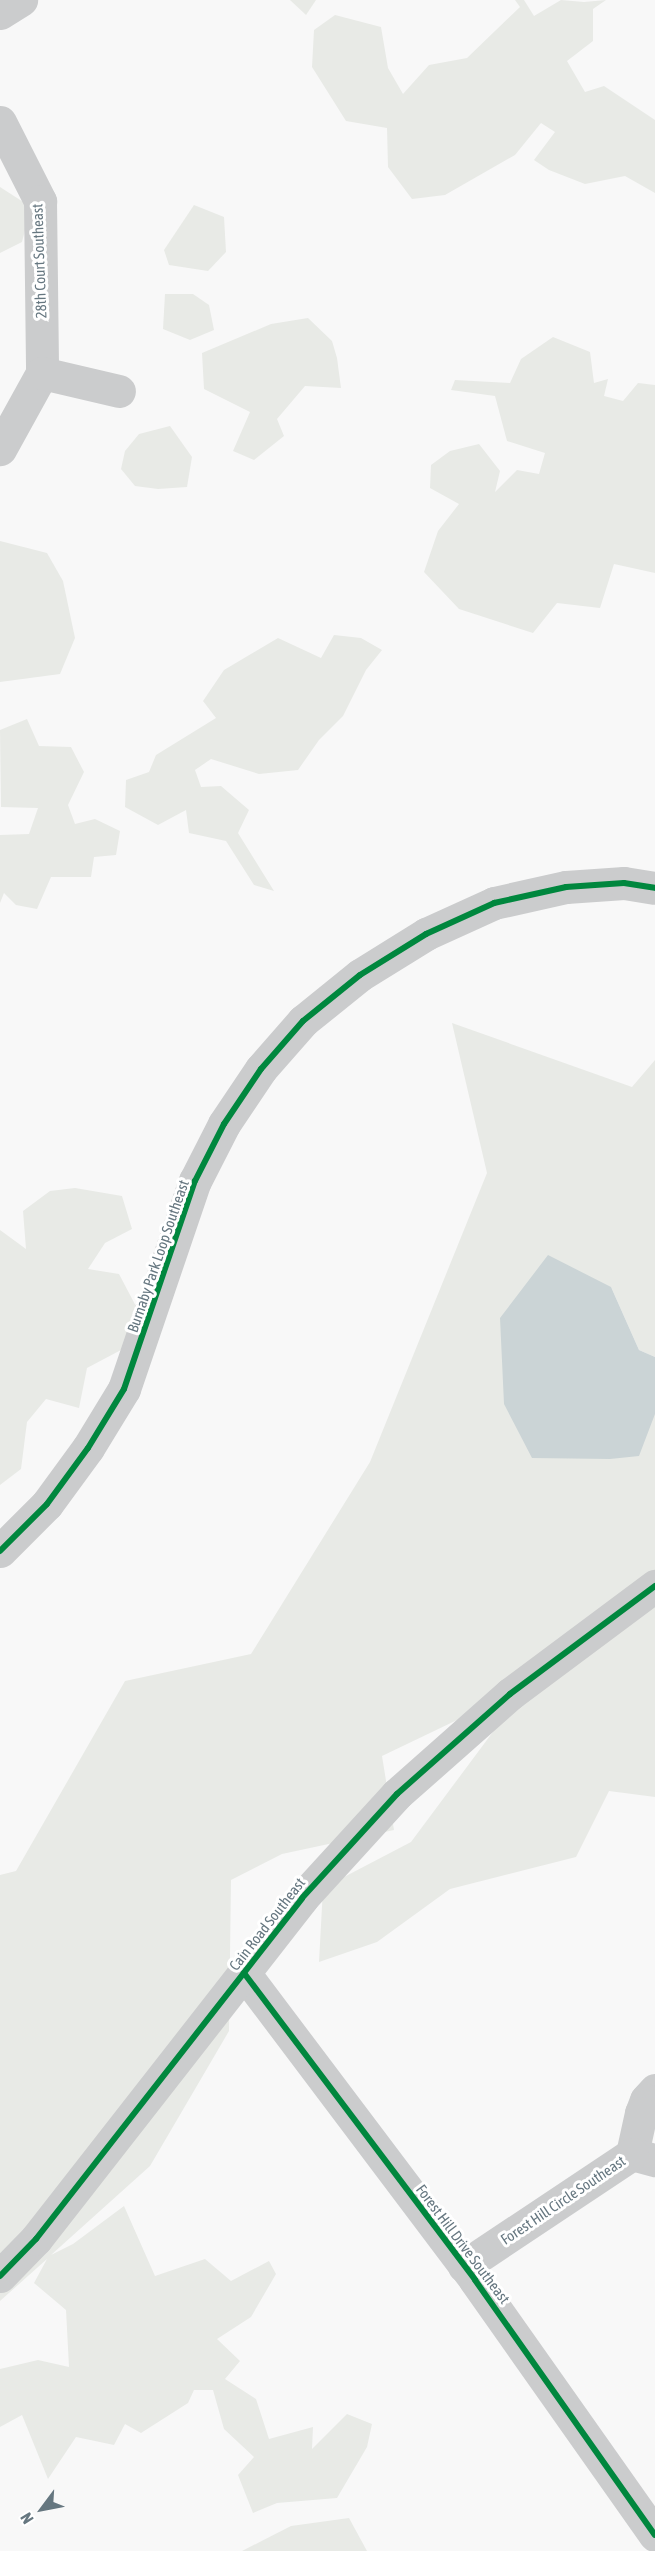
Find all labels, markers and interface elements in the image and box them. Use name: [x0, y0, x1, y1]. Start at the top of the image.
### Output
street label: 28th Court Southeast: [28, 203, 50, 319]
street label: Burnaby Park Loop Southeast: [123, 1177, 193, 1335]
street label: Cain Road Southeast: [225, 1874, 309, 1974]
street label: Forest Hill Circle Southeast: [497, 2152, 629, 2248]
street label: Forest Hill Drive Southeast: [412, 2181, 514, 2307]
north arrow: [12, 2479, 72, 2539]
text: N: [17, 2510, 37, 2527]

